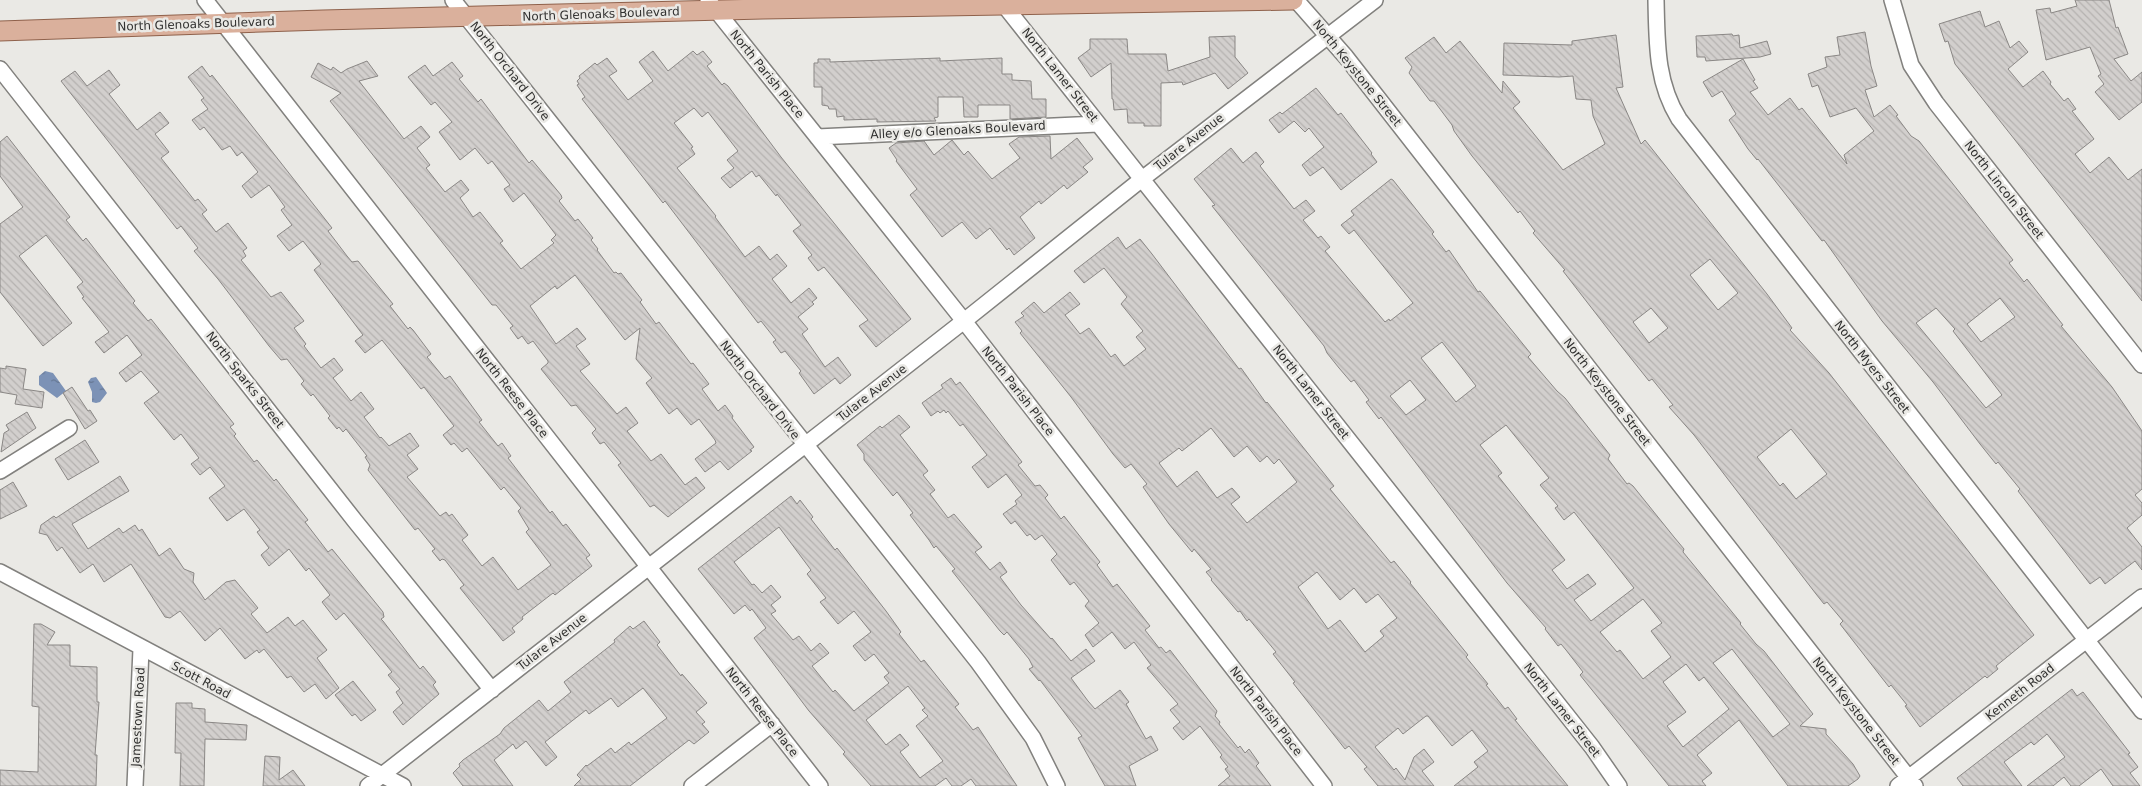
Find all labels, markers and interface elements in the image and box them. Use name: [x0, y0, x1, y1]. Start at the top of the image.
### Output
street label: North Glenoaks Boulevard: [522, 4, 680, 24]
street label: North Glenoaks Boulevard: [117, 14, 275, 34]
street label: North Keystone Street: [1310, 17, 1404, 129]
street label: North Orchard Drive: [467, 19, 553, 123]
street label: North Lamer Street: [1019, 25, 1101, 125]
street label: North Parish Place: [727, 27, 807, 121]
street label: Tulare Avenue: [1151, 111, 1227, 174]
street label: Alley e/o Glenoaks Boulevard: [870, 118, 1046, 142]
street label: North Lincoln Street: [1961, 138, 2047, 242]
street label: North Myers Street: [1831, 318, 1913, 416]
street label: North Sparks Street: [203, 329, 287, 431]
street label: North Keystone Street: [1561, 335, 1654, 449]
street label: North Orchard Drive: [717, 338, 803, 442]
street label: North Lamer Street: [1270, 342, 1352, 442]
street label: North Parish Place: [979, 344, 1057, 438]
street label: North Reese Place: [473, 346, 551, 440]
street label: Tulare Avenue: [834, 362, 910, 425]
street label: Tulare Avenue: [514, 611, 590, 674]
street label: North Keystone Street: [1810, 654, 1903, 768]
street label: Scott Road: [169, 659, 233, 701]
street label: North Lamer Street: [1521, 660, 1603, 760]
street label: Kenneth Road: [1983, 661, 2057, 723]
street label: North Parish Place: [1227, 664, 1305, 758]
street label: North Reese Place: [723, 665, 801, 759]
street label: Jamestown Road: [128, 667, 148, 768]

